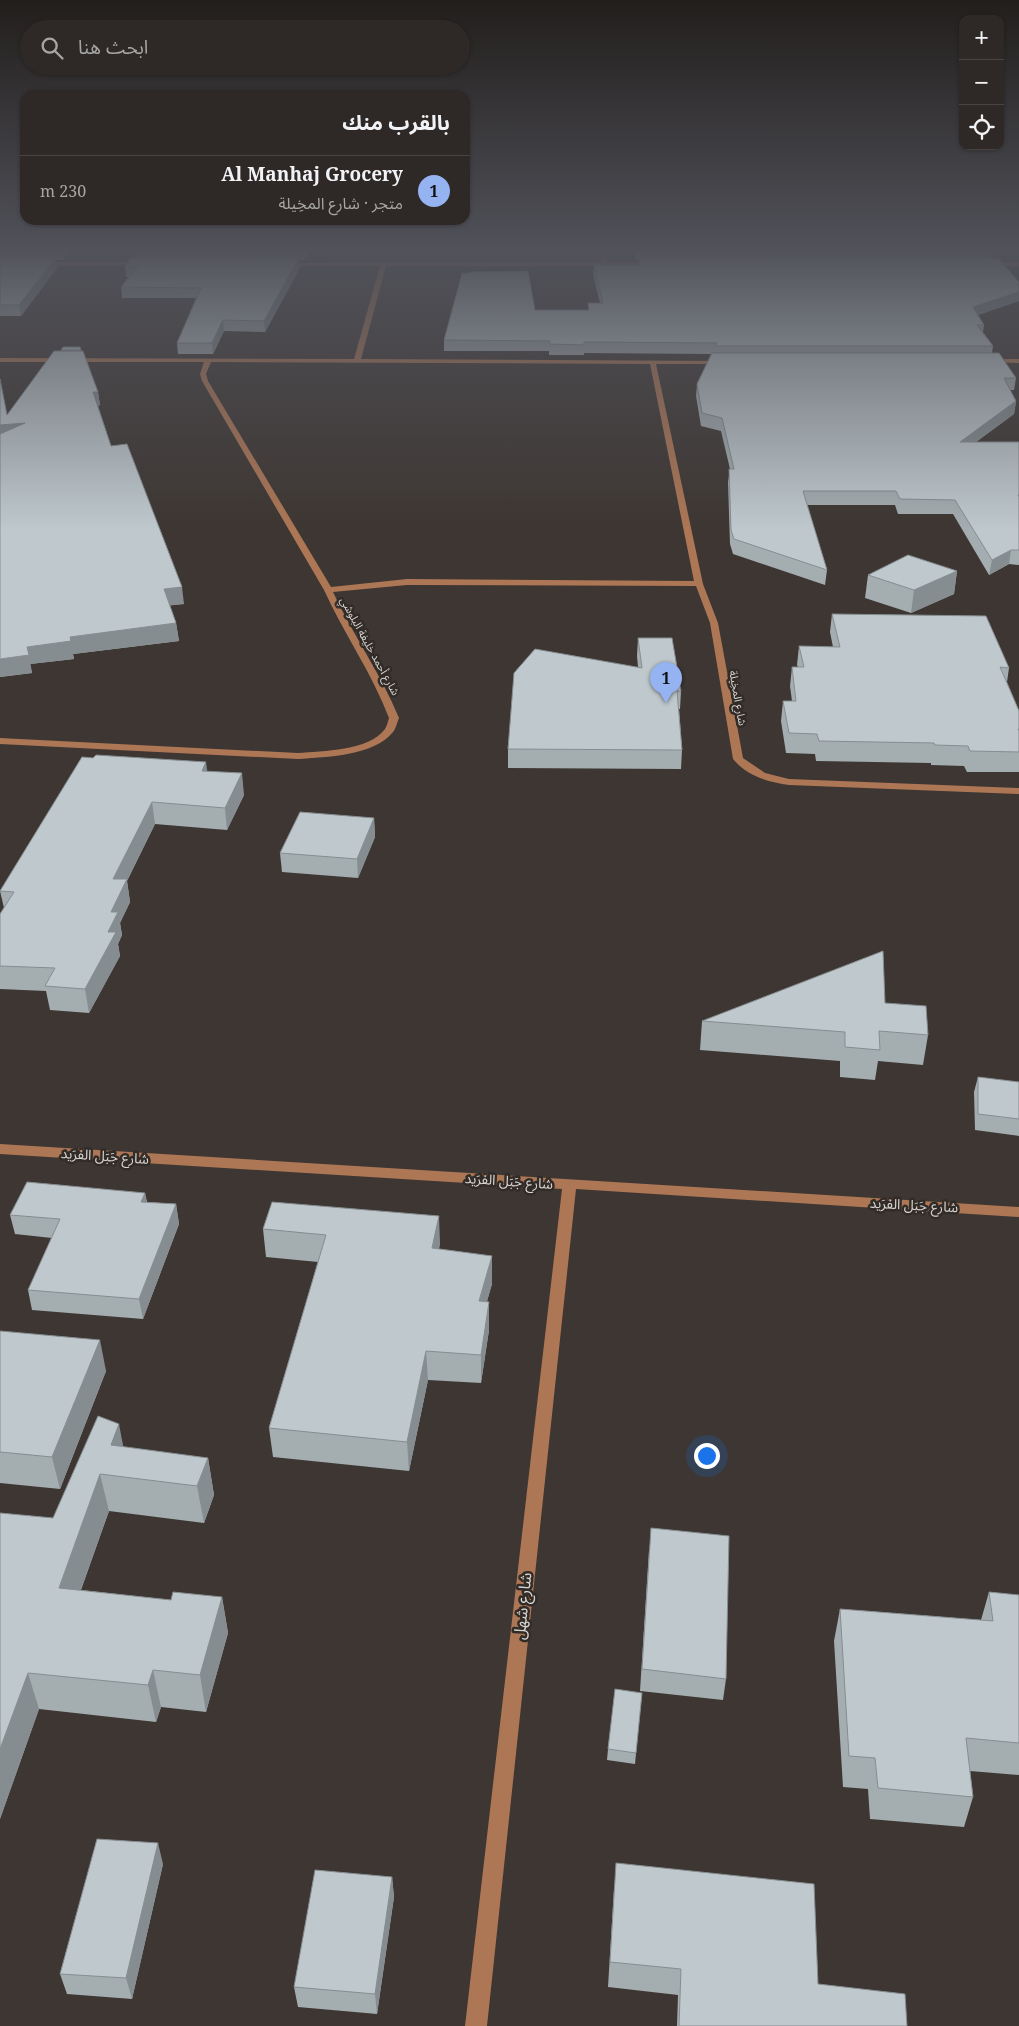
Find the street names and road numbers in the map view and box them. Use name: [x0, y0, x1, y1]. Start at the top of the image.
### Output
street label: شارع أحمد خليفة البلوشي: [335, 594, 404, 699]
street label: شارع المخِيلة: [725, 669, 751, 727]
street label: شارع جَبَل الفرَيد: [60, 1143, 150, 1170]
street label: شارع جَبَل الفرَيد: [464, 1168, 554, 1195]
street label: شارع جَبَل الفرَيد: [869, 1193, 959, 1218]
street label: شارع شهل: [508, 1571, 538, 1641]

